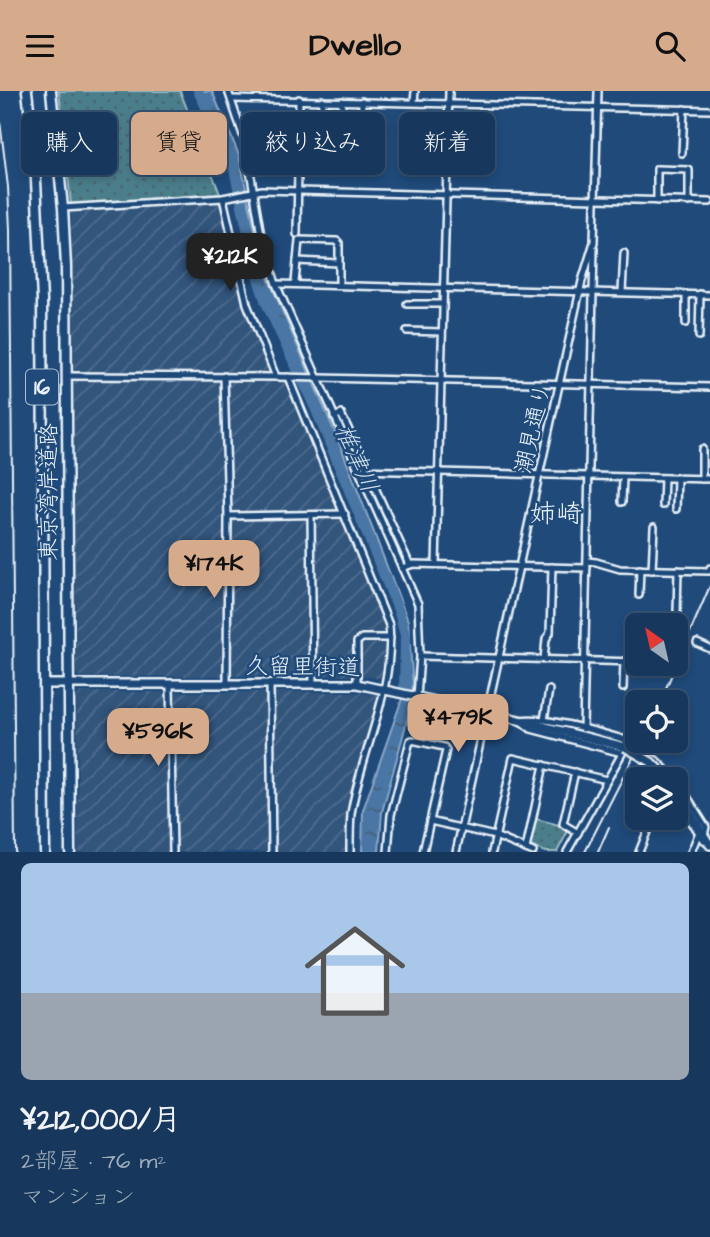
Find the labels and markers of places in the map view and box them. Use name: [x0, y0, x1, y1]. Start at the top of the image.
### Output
pin: ¥212K: [181, 233, 279, 293]
pin: ¥174K: [165, 540, 263, 600]
pin: ¥479K: [409, 695, 507, 754]
pin: ¥596K: [109, 709, 207, 768]

